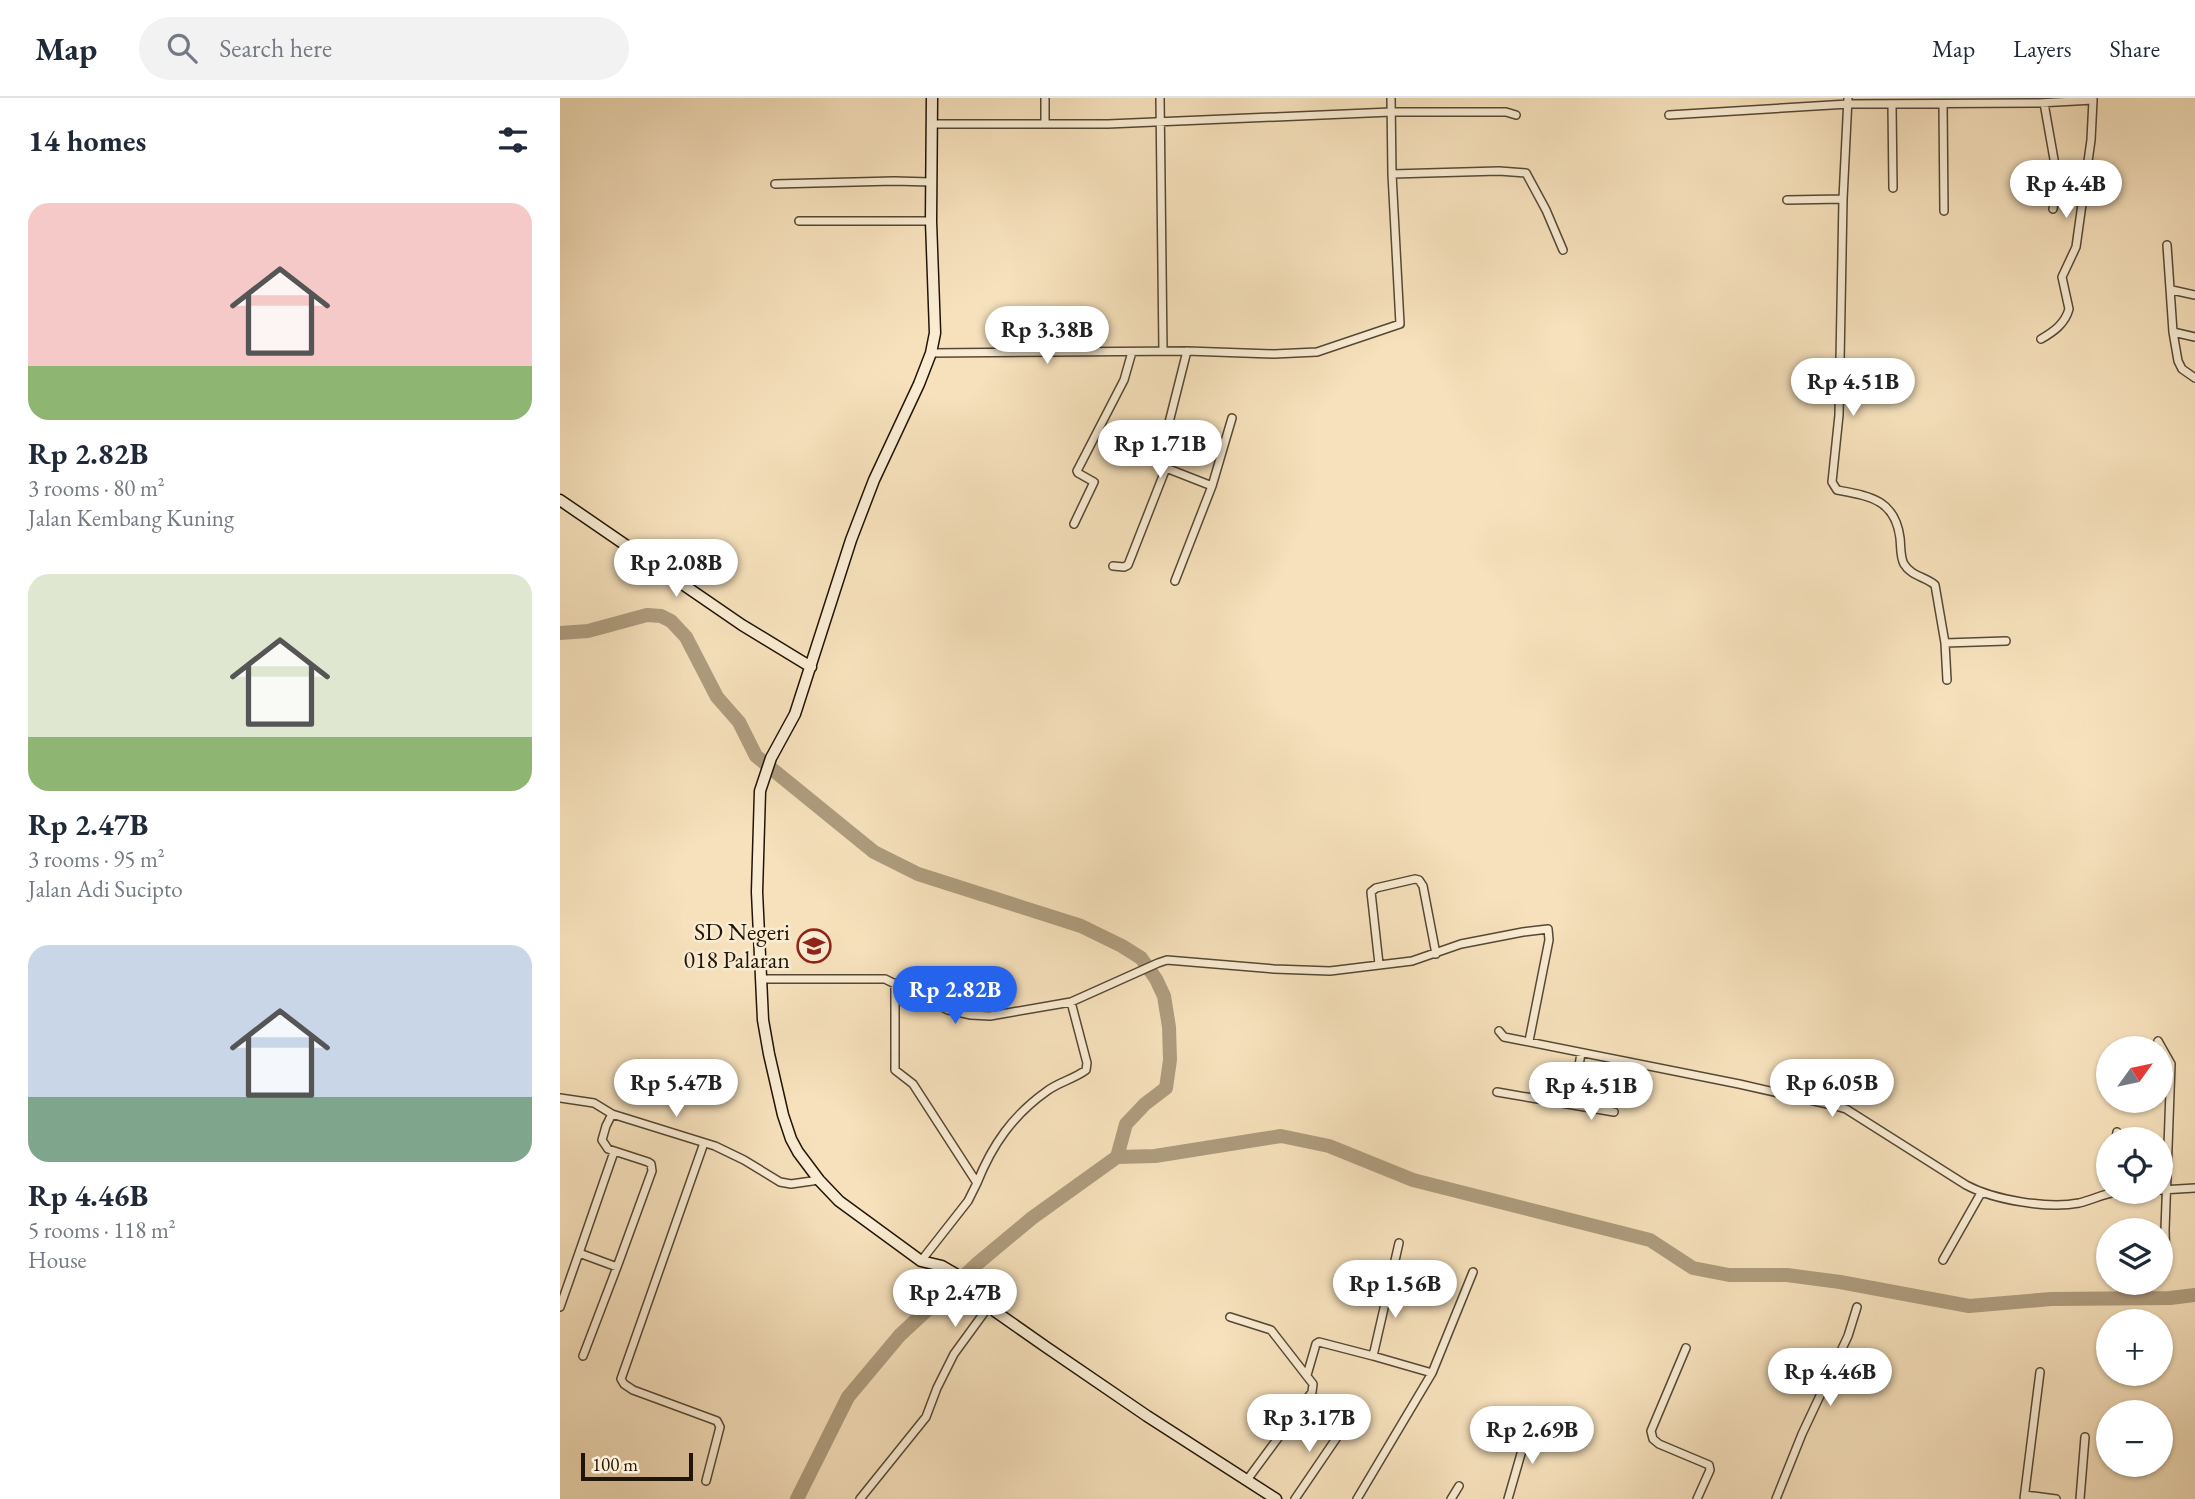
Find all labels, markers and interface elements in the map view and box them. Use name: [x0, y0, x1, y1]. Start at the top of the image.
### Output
search box: [139, 17, 629, 80]
text: Map: [35, 27, 97, 70]
icon: search: [163, 29, 201, 67]
text: Search here: [219, 31, 332, 65]
text: Map: [1932, 33, 1975, 64]
text: Layers: [2013, 33, 2072, 64]
text: Share: [2110, 33, 2160, 64]
text: 14 homes: [28, 121, 146, 160]
icon: filters: [494, 121, 532, 159]
pin: Rp 4.4B: [2001, 160, 2131, 220]
text: Rp 4.4B: [2026, 168, 2106, 198]
icon: home: [217, 248, 343, 374]
pin: Rp 3.38B: [975, 306, 1119, 366]
text: Rp 3.38B: [1001, 314, 1093, 344]
pin: Rp 4.51B: [1781, 358, 1925, 418]
text: Rp 4.51B: [1807, 366, 1899, 396]
pin: Rp 1.71B: [1088, 420, 1232, 480]
text: Rp 1.71B: [1114, 428, 1206, 458]
text: Rp 2.82B: [28, 434, 148, 473]
text: 3 rooms · 80 m²: [28, 473, 165, 503]
text: Jalan Kembang Kuning: [28, 503, 234, 533]
pin: Rp 2.08B: [604, 540, 748, 599]
text: Rp 2.08B: [630, 547, 722, 577]
icon: home: [217, 619, 343, 745]
text: Rp 2.47B: [28, 805, 148, 844]
text: 3 rooms · 95 m²: [28, 844, 165, 874]
text: Jalan Adi Sucipto: [28, 874, 183, 904]
place label: SD Negeri 018 Palaran: [683, 916, 790, 975]
school or university icon: SD Negeri 018 Palaran: [795, 927, 833, 965]
pin: Rp 2.82B: [883, 967, 1027, 1026]
text: Rp 2.82B: [909, 974, 1001, 1004]
icon: home: [217, 990, 343, 1116]
north arrow: [2096, 1036, 2174, 1113]
map controls: [2096, 1036, 2173, 1477]
pin: Rp 5.47B: [604, 1060, 748, 1119]
pin: Rp 6.05B: [1760, 1060, 1904, 1119]
pin: Rp 4.51B: [1519, 1062, 1663, 1122]
text: Rp 5.47B: [630, 1067, 722, 1097]
text: Rp 6.05B: [1786, 1067, 1878, 1097]
text: Rp 4.51B: [1545, 1070, 1637, 1100]
button: locate: [2096, 1127, 2173, 1204]
text: Rp 4.46B: [28, 1176, 148, 1215]
text: 5 rooms · 118 m²: [28, 1215, 176, 1245]
button: layers: [2096, 1218, 2173, 1295]
text: House: [28, 1245, 87, 1275]
pin: Rp 1.56B: [1323, 1260, 1467, 1320]
text: Rp 1.56B: [1349, 1268, 1441, 1298]
pin: Rp 2.47B: [883, 1270, 1027, 1329]
text: Rp 2.47B: [909, 1277, 1001, 1307]
button: +: [2096, 1309, 2173, 1386]
pin: Rp 4.46B: [1758, 1348, 1902, 1408]
text: Rp 4.46B: [1784, 1356, 1876, 1386]
pin: Rp 3.17B: [1237, 1394, 1381, 1454]
button: −: [2096, 1400, 2173, 1477]
text: Rp 3.17B: [1263, 1402, 1355, 1432]
pin: Rp 2.69B: [1460, 1406, 1604, 1466]
text: Rp 2.69B: [1486, 1414, 1578, 1444]
scale bar: [581, 1450, 693, 1482]
text: 100 m: [592, 1452, 638, 1477]

